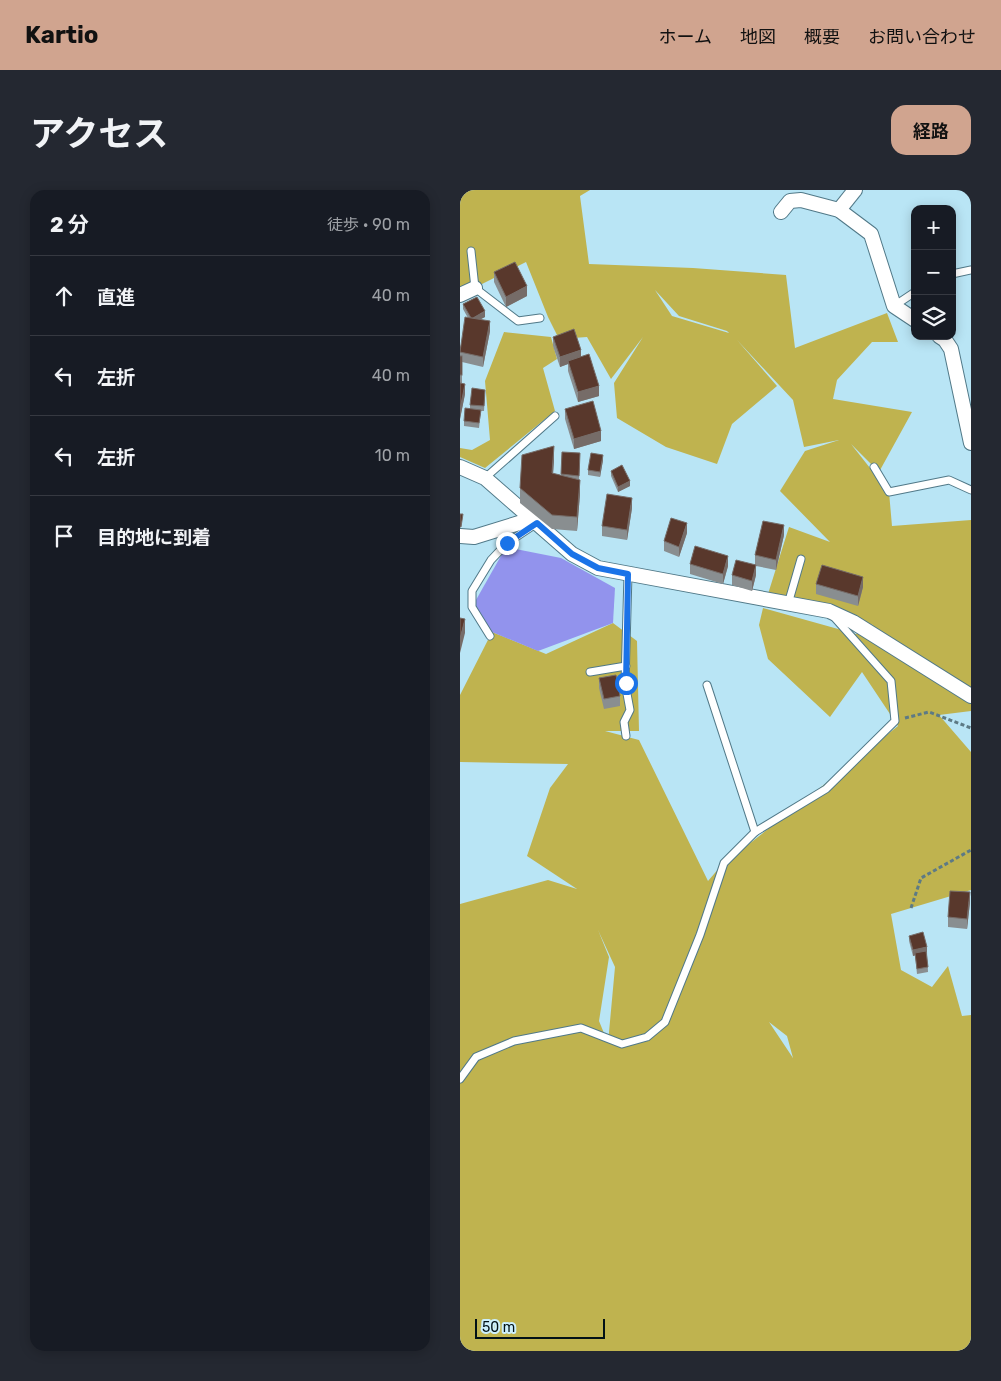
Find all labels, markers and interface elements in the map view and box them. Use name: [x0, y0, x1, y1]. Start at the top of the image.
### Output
text: Kartio: [25, 21, 99, 49]
text: ホーム: [659, 26, 712, 48]
text: 地図: [740, 26, 776, 48]
text: 概要: [804, 26, 840, 48]
text: お問い合わせ: [868, 26, 976, 48]
button: 経路: [891, 105, 971, 155]
text: アクセス: [30, 113, 168, 155]
map controls: [911, 205, 956, 340]
button: +: [911, 205, 956, 250]
text: 2 分: [50, 212, 89, 237]
text: 徒歩 · 90 m: [327, 215, 410, 234]
button: −: [911, 250, 956, 295]
icon: ahead: [50, 282, 78, 310]
text: 直進: [97, 286, 135, 309]
text: 40 m: [372, 286, 410, 305]
button: layers: [911, 295, 956, 340]
icon: left: [50, 362, 78, 390]
text: 左折: [97, 366, 135, 389]
text: 40 m: [372, 366, 410, 385]
icon: left: [50, 442, 78, 470]
text: 左折: [97, 446, 135, 469]
text: 10 m: [375, 446, 410, 465]
icon: arrive: [50, 522, 78, 550]
text: 目的地に到着: [97, 526, 211, 549]
route end: [496, 532, 519, 555]
route start: [615, 672, 638, 695]
scale bar: [475, 1316, 605, 1339]
text: 50 m: [482, 1319, 515, 1336]

